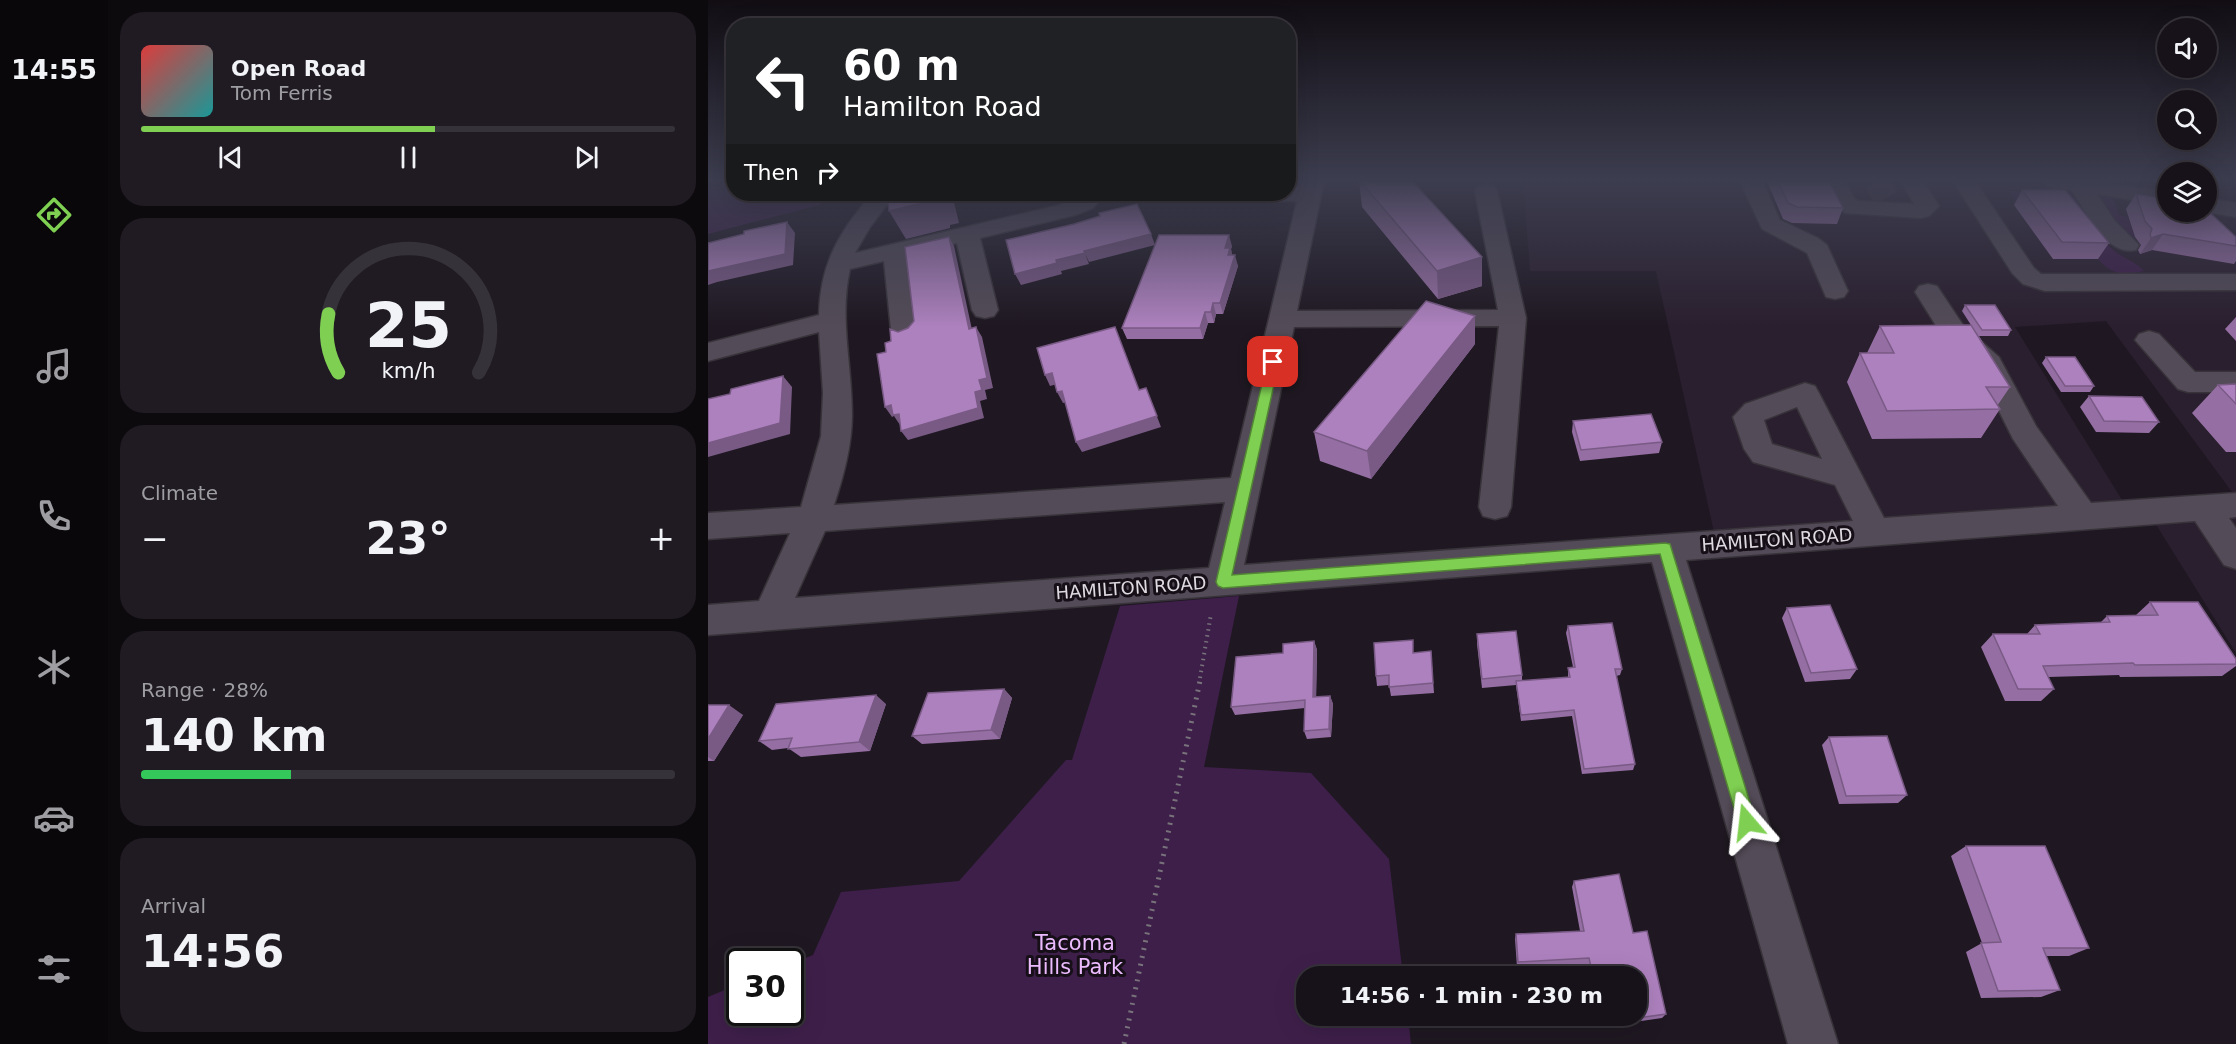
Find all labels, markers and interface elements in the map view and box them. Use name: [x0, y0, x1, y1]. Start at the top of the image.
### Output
map controls: [2157, 18, 2217, 222]
button: sound: [2157, 18, 2217, 78]
text: 60 m: [843, 41, 960, 90]
icon: left: [744, 42, 822, 120]
text: 14:55: [11, 54, 97, 85]
text: Open Road: [231, 56, 366, 81]
text: Tom Ferris: [231, 81, 333, 105]
button: search: [2157, 90, 2217, 150]
text: Hamilton Road: [843, 91, 1042, 122]
icon: previous: [214, 141, 247, 174]
icon: pause: [392, 141, 425, 174]
icon: next: [570, 141, 603, 174]
icon: right: [811, 156, 844, 189]
text: Then: [744, 160, 799, 185]
button: layers: [2157, 162, 2217, 222]
icon: directions: [33, 194, 75, 236]
text: 25: [365, 289, 451, 362]
pin: [1247, 336, 1298, 387]
icon: music: [33, 345, 75, 387]
icon: arrive: [1256, 345, 1289, 378]
text: km/h: [381, 358, 435, 383]
text: Climate: [141, 481, 218, 505]
icon: phone: [33, 495, 75, 537]
text: 23°: [365, 512, 451, 565]
text: −: [141, 519, 169, 558]
text: +: [647, 519, 675, 558]
street label: HAMILTON ROAD: [1701, 524, 1853, 555]
street label: HAMILTON ROAD: [1055, 572, 1207, 603]
icon: climate: [33, 646, 75, 688]
text: Range · 28%: [141, 678, 268, 702]
text: 140 km: [141, 709, 327, 762]
position arrow: [1715, 790, 1779, 854]
icon: car: [33, 797, 75, 839]
text: Arrival: [141, 894, 206, 918]
text: 14:56: [141, 925, 284, 978]
park label: Tacoma Hills Park: [1027, 931, 1124, 979]
icon: filters: [33, 948, 75, 990]
speed limit sign: 30: [726, 948, 804, 1026]
text: 14:56 · 1 min · 230 m: [1340, 983, 1603, 1008]

